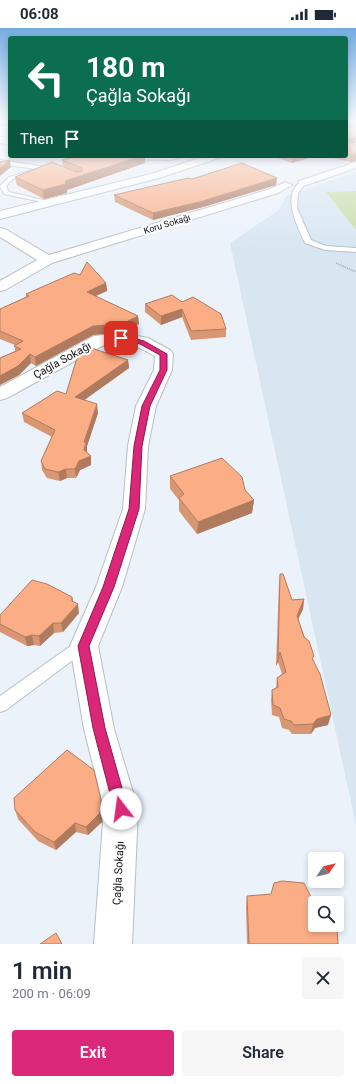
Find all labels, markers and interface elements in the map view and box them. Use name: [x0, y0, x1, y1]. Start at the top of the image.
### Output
text: 06:08: [20, 5, 59, 23]
text: 180 m: [86, 51, 165, 84]
icon: left: [20, 52, 72, 104]
text: Çağla Sokağı: [86, 85, 191, 106]
icon: arrive: [61, 128, 83, 150]
text: Then: [20, 130, 53, 148]
street label: Koru Sokağı: [143, 212, 191, 236]
pin: [104, 321, 138, 355]
icon: arrive: [110, 327, 132, 349]
street label: Çağla Sokağı: [31, 339, 93, 382]
position arrow: [100, 788, 142, 830]
street label: Çağla Sokağı: [110, 841, 127, 905]
north arrow: [308, 852, 344, 888]
map controls: [308, 852, 344, 932]
button: search: [308, 896, 344, 932]
text: 1 min: [12, 957, 72, 985]
button: close: [302, 957, 344, 999]
text: 200 m · 06:09: [12, 986, 91, 1001]
button: Exit: [12, 1030, 174, 1076]
button: Share: [182, 1030, 344, 1076]

